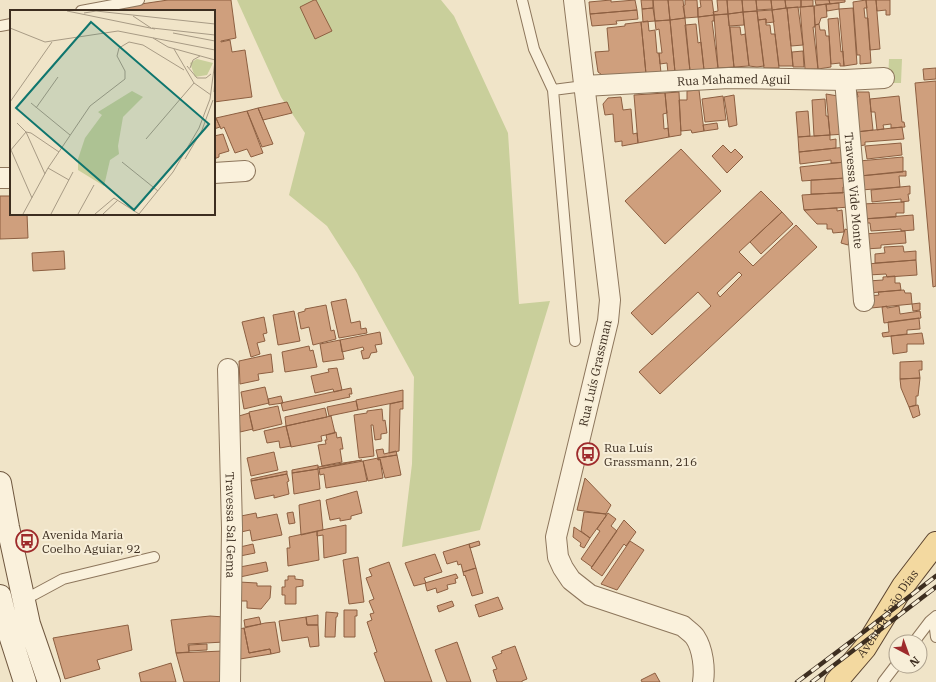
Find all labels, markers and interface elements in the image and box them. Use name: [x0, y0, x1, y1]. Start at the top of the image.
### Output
inset map: [10, 10, 215, 215]
street label: Rua Mahamed Aguil: [677, 70, 791, 88]
street label: Travessa Vide Monte: [842, 132, 867, 249]
street label: Rua Luís Grassman: [575, 318, 615, 428]
place label: Rua Luís Grassmann, 216: [604, 440, 697, 469]
bus stop icon: Rua Luís Grassmann, 216: [575, 441, 601, 467]
street label: Travessa Sal Gema: [223, 472, 240, 579]
place label: Avenida Maria Coelho Aguiar, 92: [42, 527, 141, 556]
bus stop icon: Avenida Maria Coelho Aguiar, 92: [14, 528, 40, 554]
street label: Avenida João Dias: [853, 566, 921, 660]
north arrow: [888, 634, 928, 674]
text: N: [906, 653, 922, 670]

